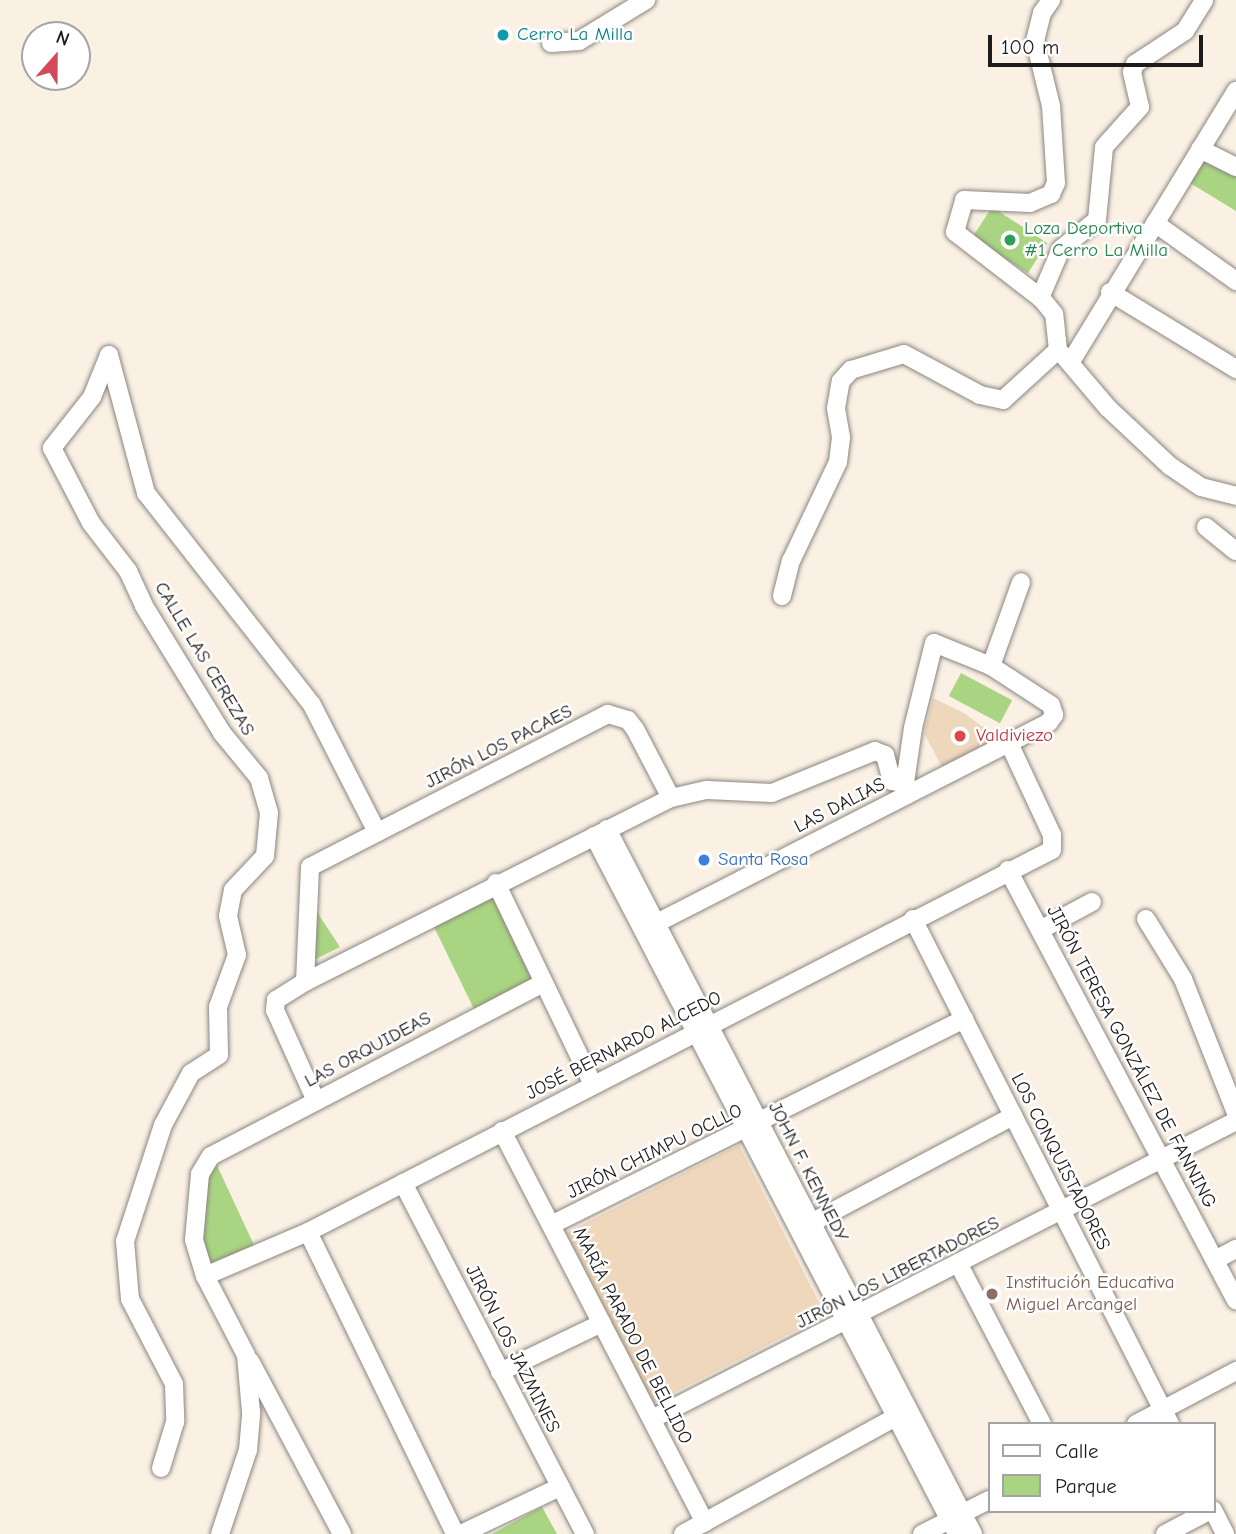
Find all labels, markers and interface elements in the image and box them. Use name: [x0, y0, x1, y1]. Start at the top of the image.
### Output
north arrow: [21, 21, 91, 91]
scale bar: [991, 21, 1206, 65]
place label: Cerro La Milla: [517, 24, 633, 46]
text: N: [53, 26, 73, 51]
marker: Cerro La Milla: [495, 27, 511, 43]
text: 100 m: [1001, 35, 1059, 59]
place label: Loza Deportiva #1 Cerro La Milla: [1024, 218, 1168, 262]
marker: Loza Deportiva #1 Cerro La Milla: [1002, 232, 1018, 248]
street label: CALLE LAS CEREZAS: [149, 578, 259, 740]
street label: JIRÓN LOS PACAES: [422, 700, 576, 794]
place label: Valdiviezo: [976, 725, 1053, 747]
marker: Valdiviezo: [950, 726, 970, 746]
street label: LAS DALIAS: [791, 773, 889, 839]
place label: Santa Rosa: [718, 849, 808, 871]
marker: Santa Rosa: [696, 852, 712, 868]
street label: JIRÓN TERESA GONZÁLEZ DE FANNING: [1041, 902, 1221, 1212]
street label: JOSÉ BERNARDO ALCEDO: [522, 987, 726, 1105]
street label: LAS ORQUIDEAS: [301, 1007, 435, 1093]
street label: LOS CONQUISTADORES: [1005, 1070, 1115, 1254]
street label: JOHN F. KENNEDY: [763, 1098, 853, 1246]
street label: JIRÓN CHIMPU OCLLO: [564, 1100, 746, 1204]
street label: JIRÓN LOS LIBERTADORES: [793, 1212, 1003, 1334]
street label: MARÍA PARADO DE BELLIDO: [567, 1224, 697, 1448]
street label: JIRÓN LOS JAZMINES: [460, 1261, 564, 1437]
place label: Institución Educativa Miguel Arcangel: [1006, 1272, 1174, 1316]
marker: Institución Educativa Miguel Arcangel: [984, 1286, 1000, 1302]
legend: [988, 1422, 1215, 1513]
text: Calle: [1055, 1439, 1098, 1463]
text: Parque: [1055, 1474, 1117, 1498]

